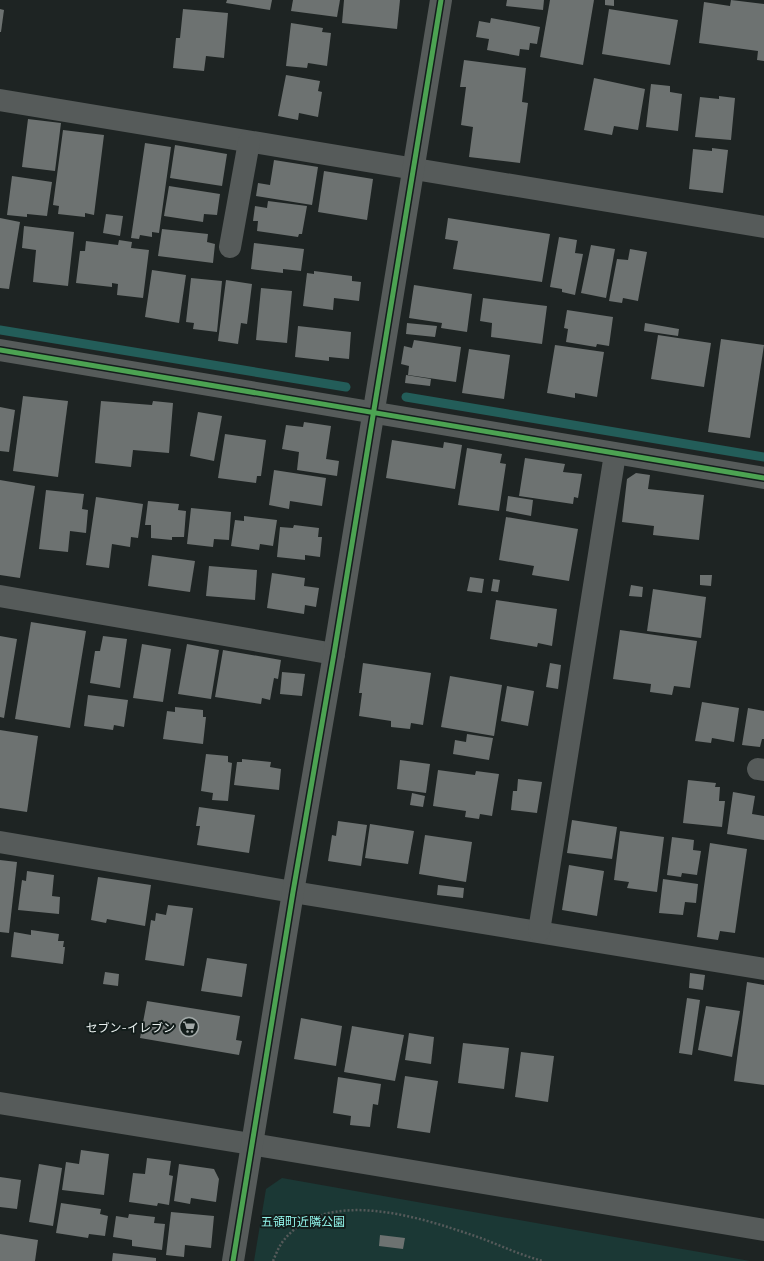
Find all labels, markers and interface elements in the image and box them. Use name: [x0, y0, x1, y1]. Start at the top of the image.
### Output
supermarket icon: セブン-イレブン: [178, 1016, 200, 1038]
place label: セブン-イレブン: [86, 1020, 175, 1034]
park label: 五領町近隣公園: [261, 1214, 345, 1228]

